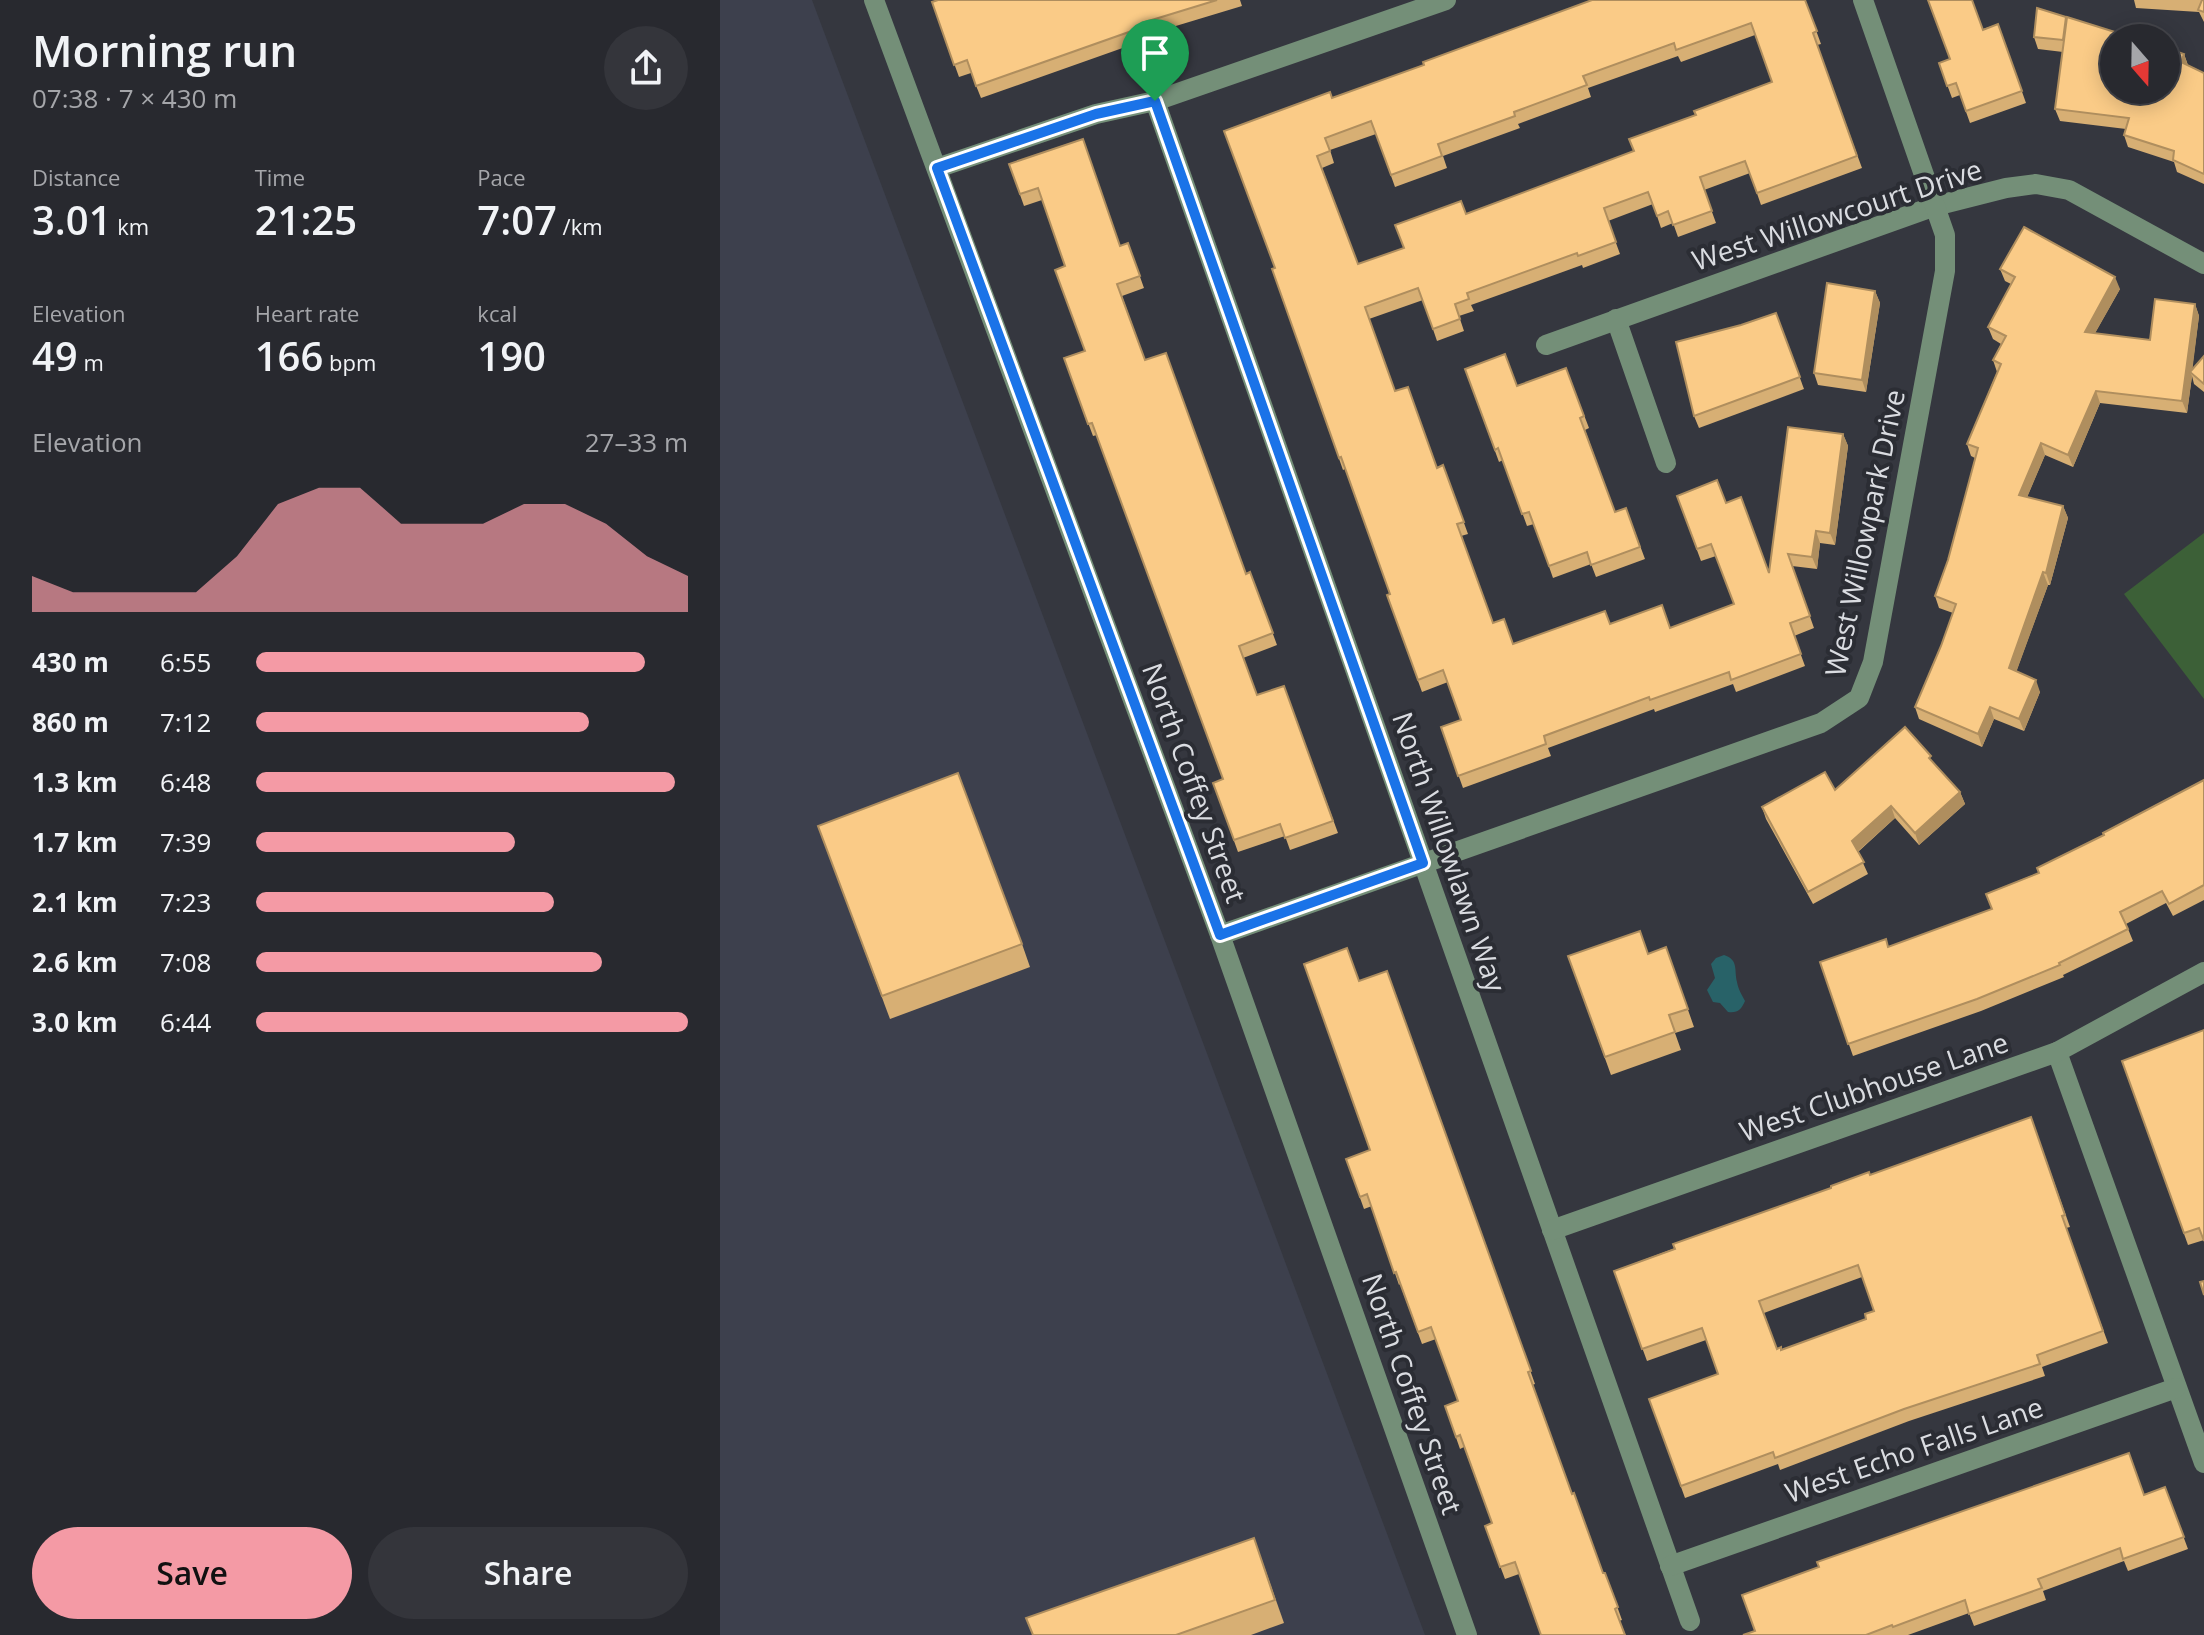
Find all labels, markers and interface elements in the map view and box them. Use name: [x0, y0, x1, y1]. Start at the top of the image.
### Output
pin: [1121, 19, 1189, 101]
text: Morning run: [32, 20, 297, 80]
north arrow: [2100, 24, 2180, 104]
map controls: [2100, 24, 2180, 104]
button: share: [604, 26, 688, 110]
icon: arrive: [1133, 31, 1177, 75]
text: 07:38 · 7 × 430 m: [32, 80, 237, 116]
street label: West Willowcourt Drive: [1687, 149, 1986, 279]
text: Distance: [32, 162, 120, 192]
text: Time: [255, 162, 305, 192]
text: Pace: [477, 162, 526, 192]
text: 3.01: [32, 192, 112, 247]
text: 21:25: [255, 192, 357, 247]
text: 7:07: [477, 192, 557, 247]
text: km: [112, 211, 149, 241]
text: /km: [557, 211, 603, 241]
text: Elevation: [32, 298, 125, 328]
text: Heart rate: [255, 298, 359, 328]
text: kcal: [477, 298, 517, 328]
text: 49: [32, 328, 78, 383]
text: 166: [255, 328, 323, 383]
text: 190: [477, 328, 546, 383]
text: m: [78, 347, 104, 377]
text: bpm: [323, 347, 376, 377]
street label: West Willowpark Drive: [1815, 386, 1913, 680]
text: Elevation: [32, 424, 142, 460]
text: 27–33 m: [585, 424, 688, 460]
text: 430 m: [32, 644, 109, 680]
text: 6:55: [160, 644, 211, 680]
street label: North Coffey Street: [1134, 658, 1256, 908]
text: 860 m: [32, 704, 109, 740]
text: 7:12: [160, 704, 211, 740]
street label: North Willowlawn Way: [1384, 707, 1516, 998]
text: 1.3 km: [32, 764, 118, 800]
text: 6:48: [160, 764, 211, 800]
text: 1.7 km: [32, 824, 118, 860]
text: 7:39: [160, 824, 211, 860]
text: 2.1 km: [32, 884, 118, 920]
text: 7:23: [160, 884, 211, 920]
text: 2.6 km: [32, 944, 118, 980]
text: 7:08: [160, 944, 211, 980]
text: 3.0 km: [32, 1004, 118, 1040]
text: 6:44: [160, 1004, 211, 1040]
street label: West Clubhouse Lane: [1734, 1022, 2013, 1150]
street label: North Coffey Street: [1354, 1268, 1472, 1519]
street label: West Echo Falls Lane: [1780, 1387, 2048, 1511]
button: Save: [32, 1527, 352, 1619]
button: Share: [368, 1527, 688, 1619]

